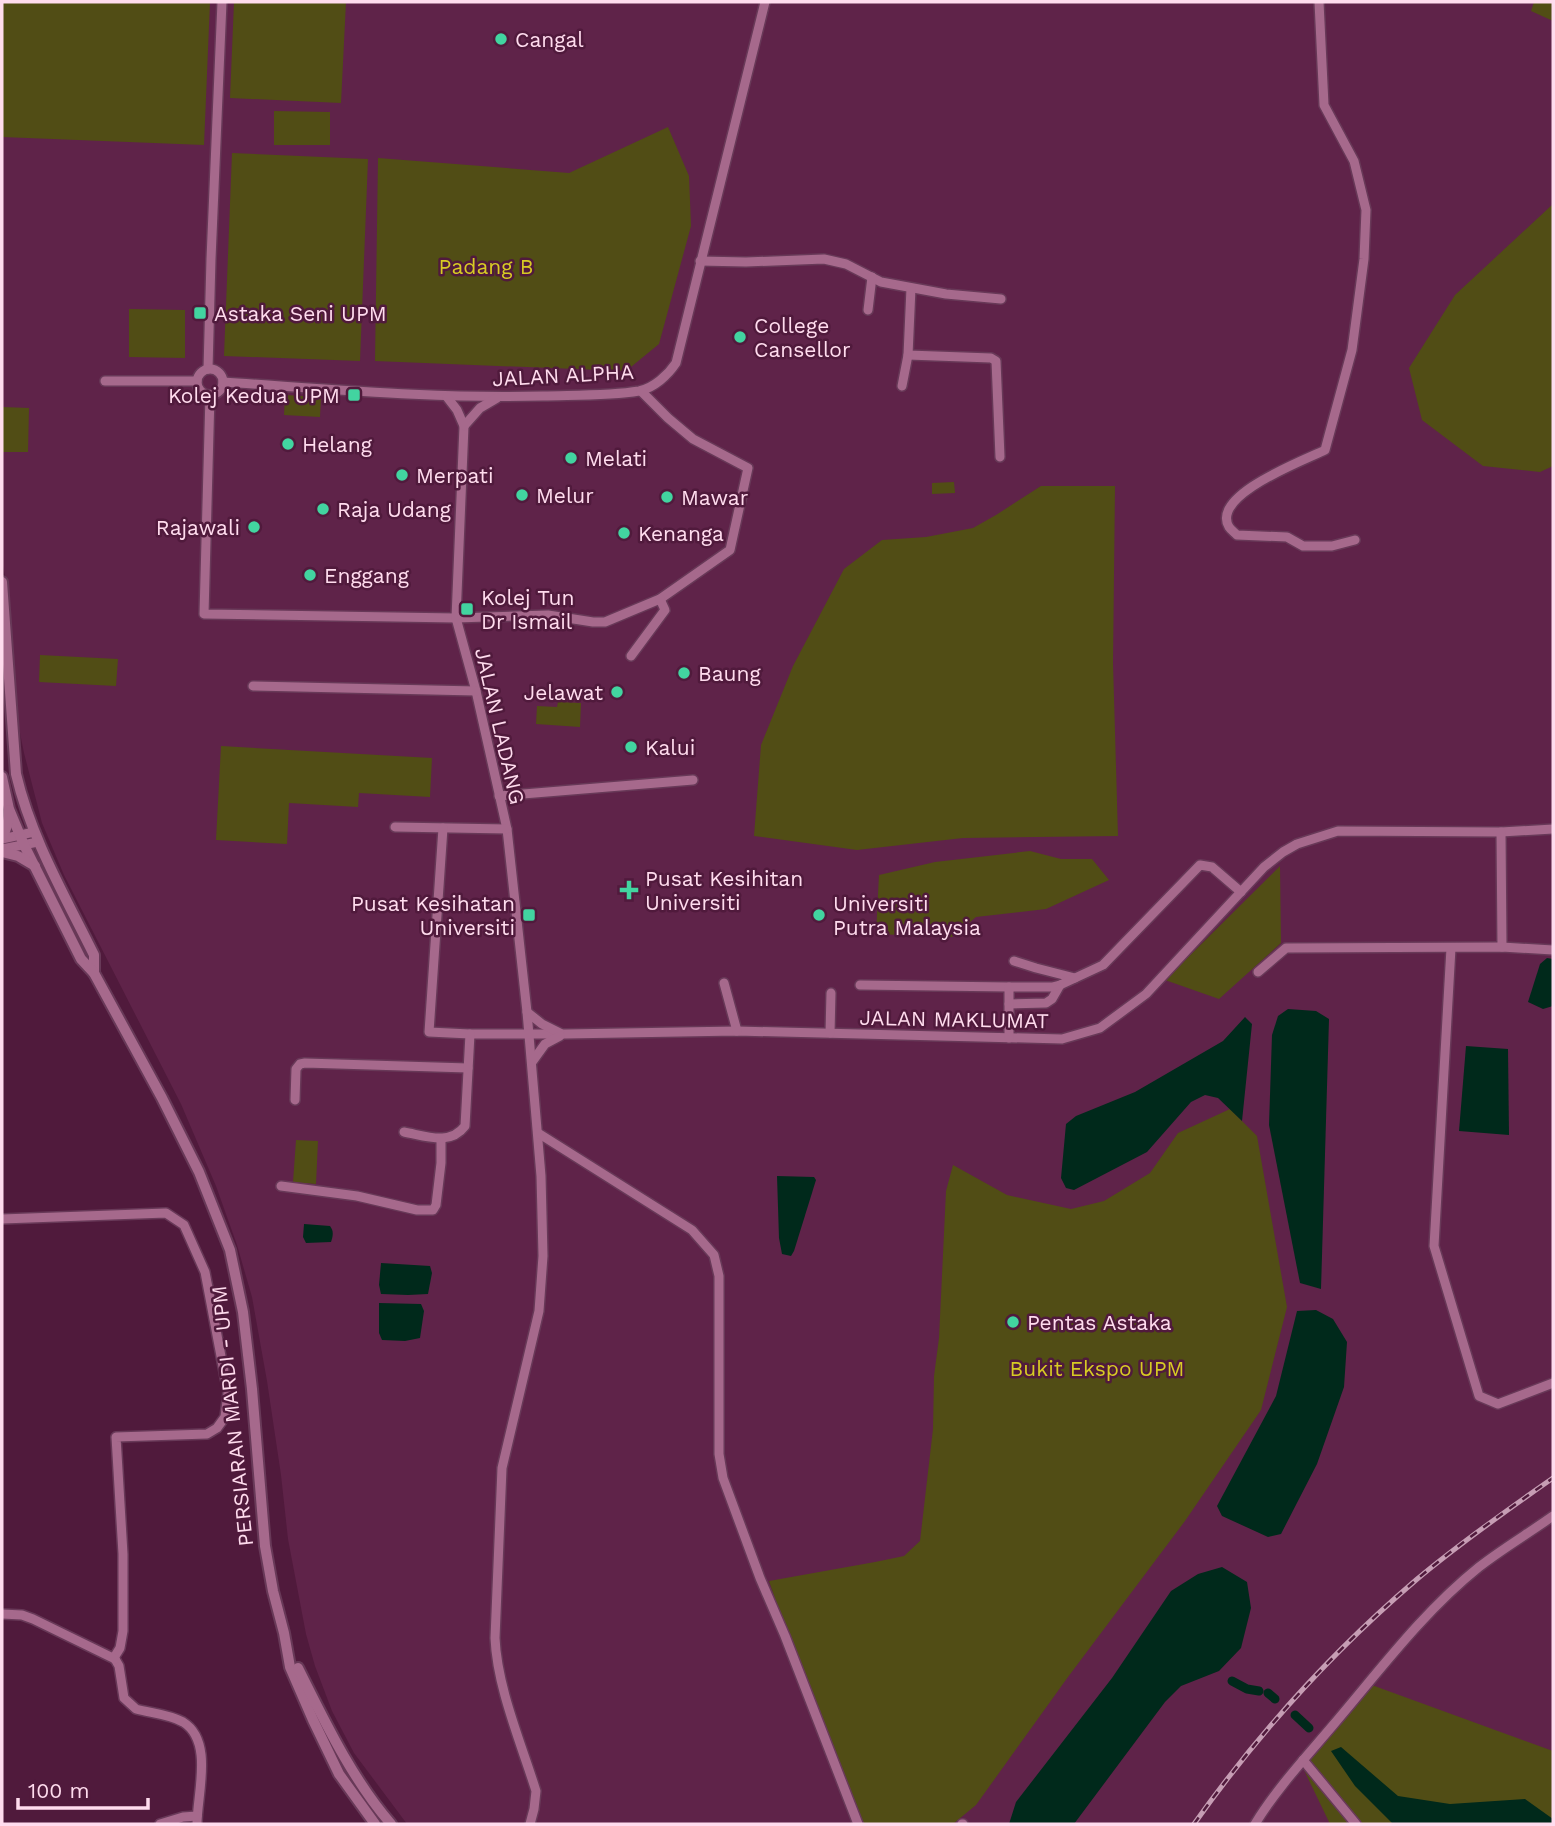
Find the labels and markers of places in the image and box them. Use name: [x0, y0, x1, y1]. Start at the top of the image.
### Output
place label: Cangal: [515, 27, 584, 52]
marker: Cangal: [493, 31, 509, 47]
place label: Astaka Seni UPM: [214, 301, 387, 326]
marker: Astaka Seni UPM: [192, 305, 208, 321]
place label: College Cansellor: [754, 313, 851, 362]
marker: College Cansellor: [732, 329, 748, 345]
place label: Kolej Kedua UPM: [168, 383, 340, 408]
marker: Kolej Kedua UPM: [346, 387, 362, 403]
place label: Helang: [302, 432, 373, 457]
marker: Helang: [280, 436, 296, 452]
place label: Melati: [585, 446, 647, 471]
marker: Melati: [563, 450, 579, 466]
place label: Merpati: [416, 463, 493, 488]
marker: Merpati: [394, 467, 410, 483]
place label: Melur: [536, 483, 594, 508]
place label: Mawar: [681, 485, 749, 510]
marker: Melur: [514, 487, 530, 503]
marker: Mawar: [659, 489, 675, 505]
place label: Raja Udang: [337, 497, 452, 522]
marker: Raja Udang: [315, 501, 331, 517]
place label: Rajawali: [156, 515, 240, 540]
marker: Rajawali: [246, 519, 262, 535]
place label: Kenanga: [638, 521, 724, 546]
marker: Kenanga: [616, 525, 632, 541]
place label: Enggang: [324, 563, 410, 588]
marker: Enggang: [302, 567, 318, 583]
place label: Kolej Tun Dr Ismail: [481, 585, 575, 634]
marker: Kolej Tun Dr Ismail: [459, 601, 475, 617]
place label: Baung: [698, 661, 762, 686]
marker: Baung: [676, 665, 692, 681]
place label: Jelawat: [523, 680, 603, 705]
marker: Jelawat: [609, 684, 625, 700]
place label: Kalui: [645, 735, 695, 760]
marker: Kalui: [623, 739, 639, 755]
place label: Pusat Kesihitan Universiti: [645, 866, 803, 915]
marker: Pusat Kesihitan Universiti: [619, 880, 639, 900]
place label: Pusat Kesihatan Universiti: [351, 891, 515, 940]
place label: Universiti Putra Malaysia: [833, 891, 981, 940]
marker: Pusat Kesihatan Universiti: [521, 907, 537, 923]
marker: Universiti Putra Malaysia: [811, 907, 827, 923]
place label: Pentas Astaka: [1027, 1310, 1172, 1335]
marker: Pentas Astaka: [1005, 1314, 1021, 1330]

